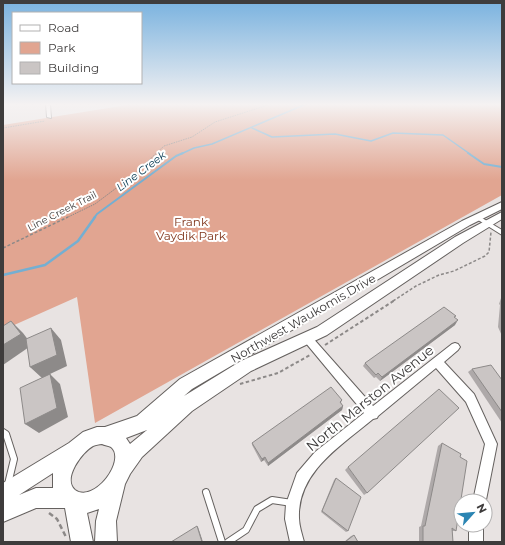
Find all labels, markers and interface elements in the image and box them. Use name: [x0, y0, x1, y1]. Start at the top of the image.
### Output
legend: [12, 12, 142, 84]
text: Road: [48, 20, 79, 35]
text: Park: [48, 40, 76, 55]
text: Building: [48, 60, 99, 75]
water label: Line Creek: [113, 148, 169, 194]
street label: Line Creek Trail: [25, 188, 99, 234]
park label: Frank Vaydik Park: [156, 214, 227, 243]
street label: Northwest Waukomis Drive: [228, 270, 378, 366]
street label: North Marston Avenue: [303, 341, 437, 455]
north arrow: [453, 493, 493, 533]
text: N: [474, 501, 490, 516]

